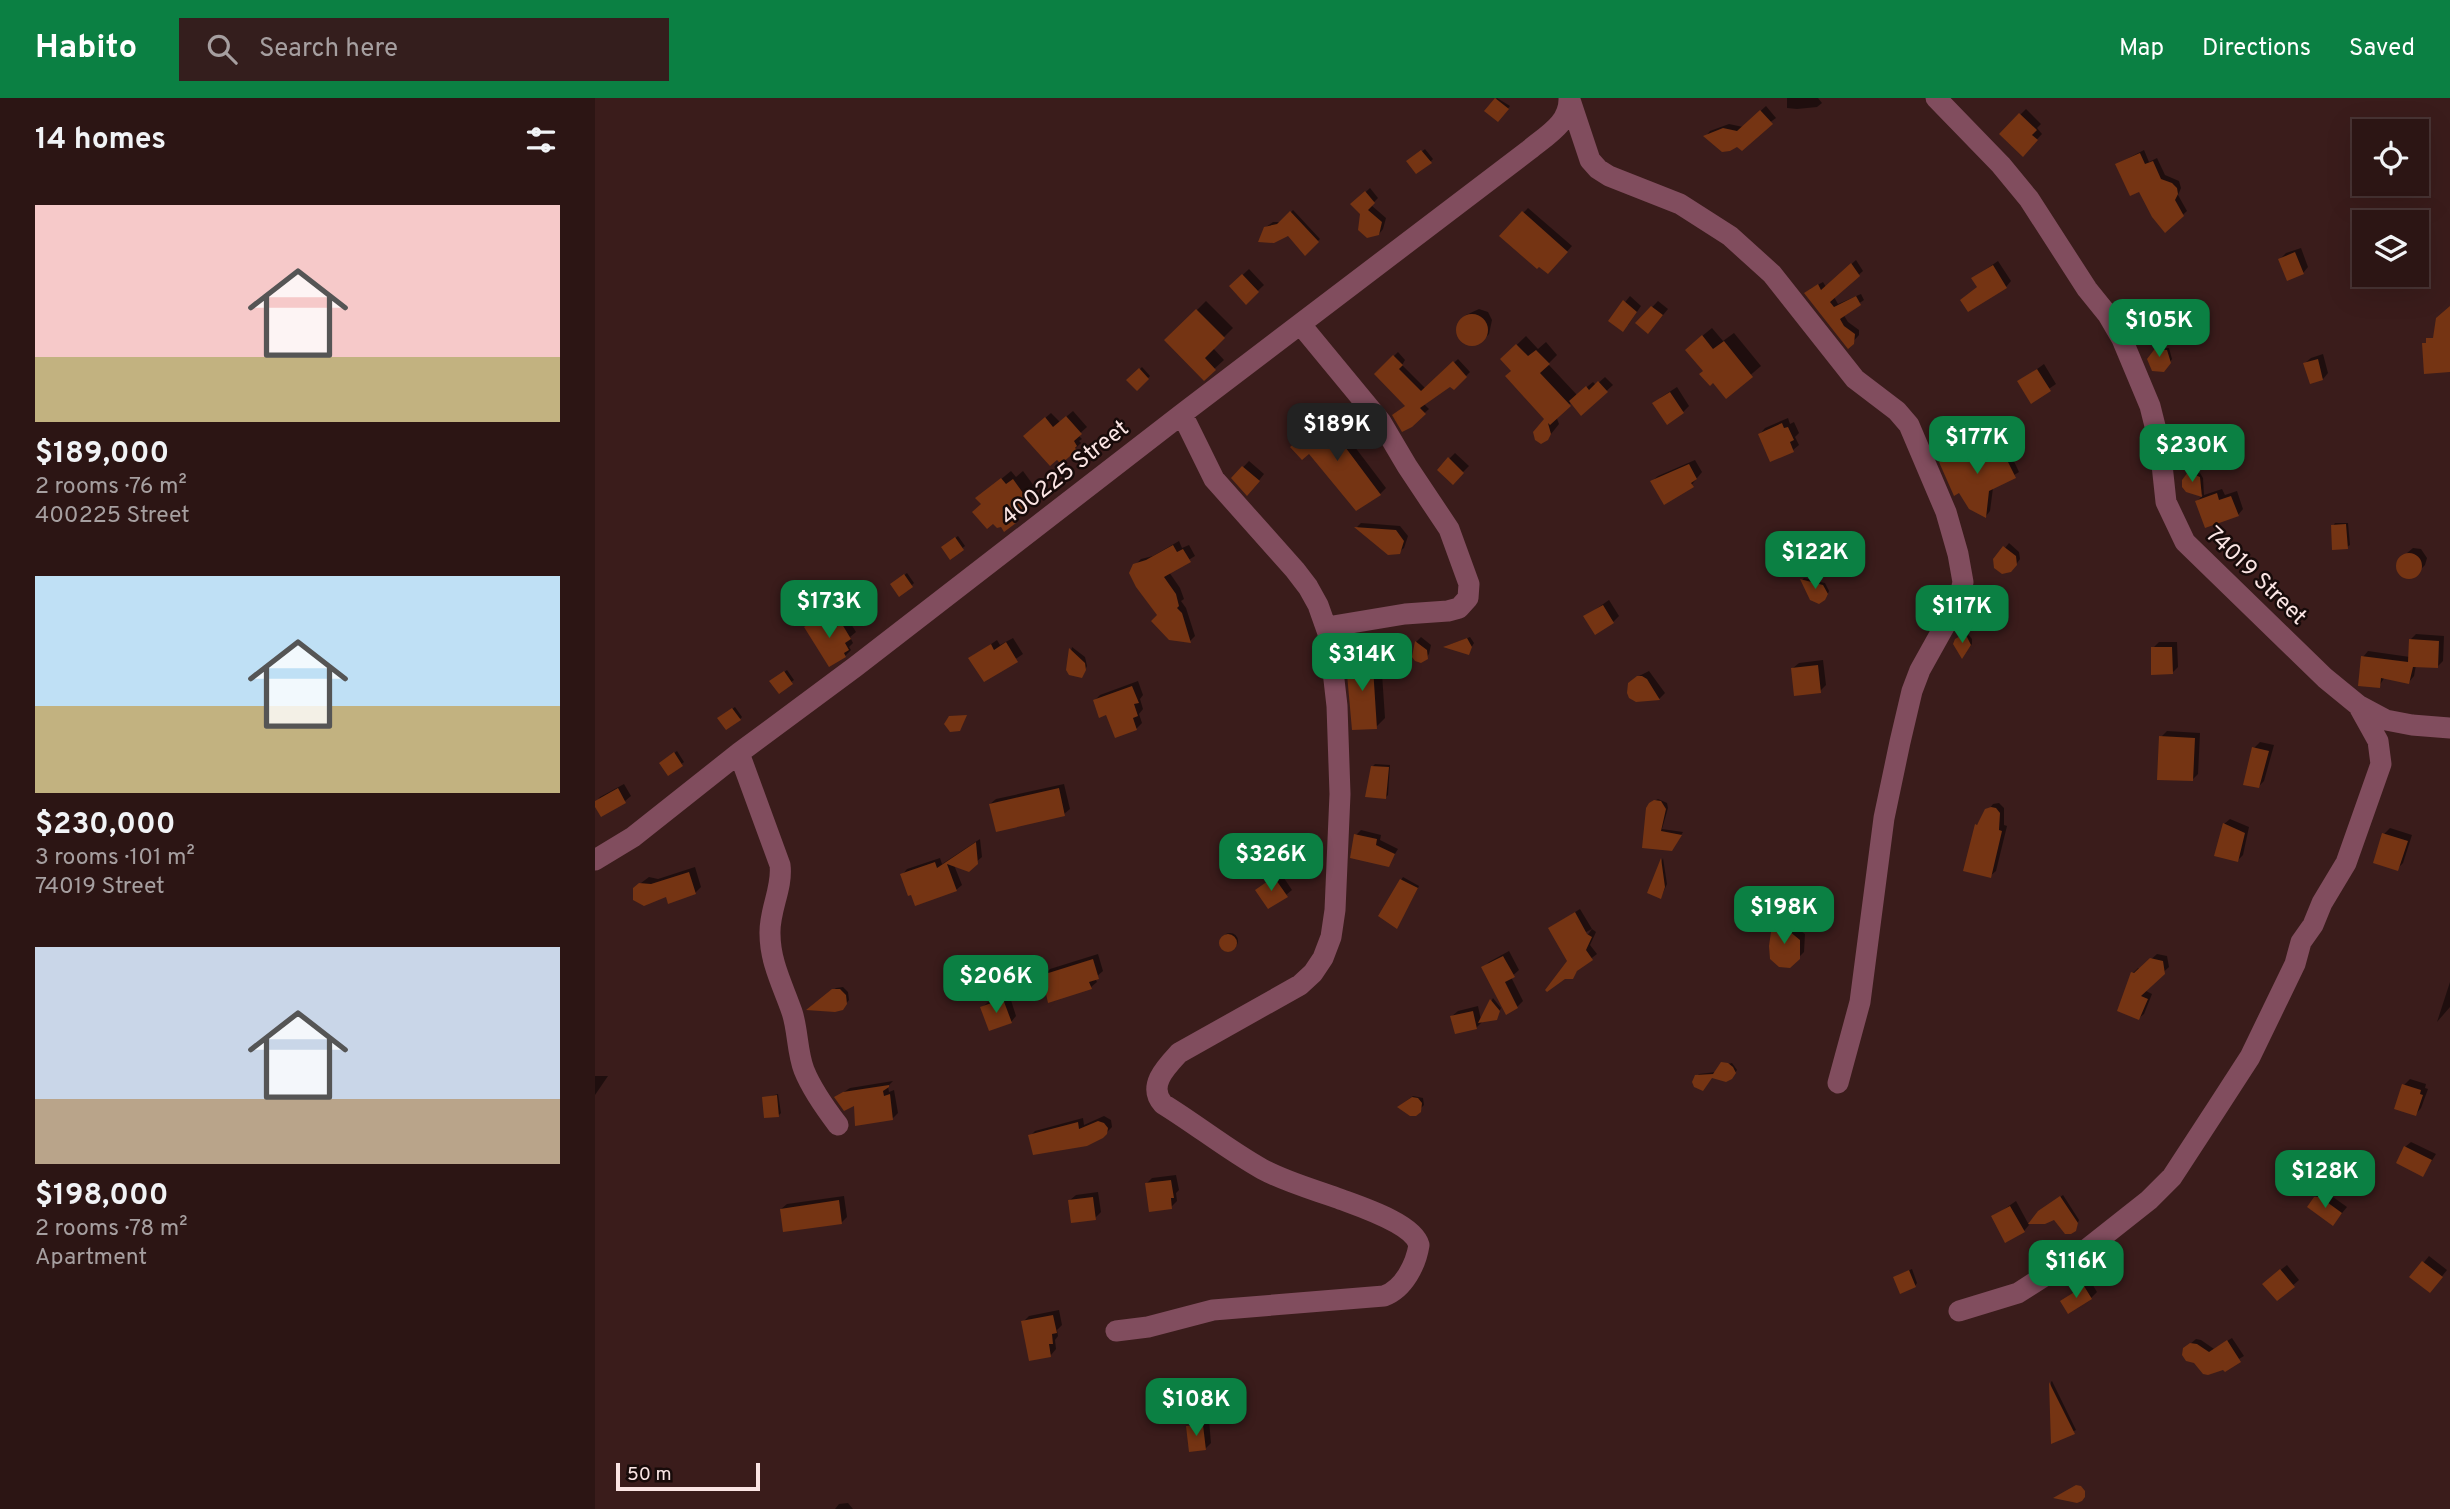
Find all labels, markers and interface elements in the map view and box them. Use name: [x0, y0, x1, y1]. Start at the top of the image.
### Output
search box: [179, 18, 669, 81]
text: Habito: [35, 28, 137, 70]
icon: search: [203, 30, 241, 68]
text: Search here: [259, 33, 398, 66]
text: Map: [2119, 34, 2164, 64]
text: Directions: [2202, 34, 2311, 64]
text: Saved: [2349, 34, 2415, 64]
map controls: [2352, 119, 2429, 287]
button: locate: [2352, 119, 2429, 196]
icon: filters: [522, 121, 560, 159]
text: 14 homes: [35, 122, 166, 159]
button: layers: [2352, 210, 2429, 287]
icon: home: [235, 250, 361, 376]
pin: $105K: [2110, 300, 2208, 359]
text: $105K: [2125, 307, 2193, 336]
pin: $189K: [1288, 404, 1386, 463]
text: $189K: [1303, 411, 1371, 440]
street label: 400225 Street: [996, 415, 1135, 533]
pin: $177K: [1928, 416, 2026, 476]
text: $177K: [1945, 424, 2009, 453]
pin: $230K: [2143, 424, 2241, 484]
text: $230K: [2156, 432, 2228, 461]
text: $189,000: [35, 436, 169, 473]
text: 2 rooms · 76 m²: [35, 473, 187, 502]
text: 400225 Street: [35, 502, 190, 531]
street label: 74019 Street: [2199, 521, 2312, 632]
pin: $122K: [1766, 532, 1864, 591]
text: $122K: [1781, 539, 1849, 568]
pin: $173K: [780, 580, 878, 640]
pin: $117K: [1913, 586, 2011, 645]
text: $173K: [796, 588, 862, 617]
text: $117K: [1932, 593, 1992, 622]
icon: home: [235, 621, 361, 747]
pin: $314K: [1313, 634, 1411, 693]
text: $314K: [1328, 641, 1396, 670]
text: $230,000: [35, 807, 176, 844]
pin: $326K: [1222, 834, 1320, 893]
text: $326K: [1235, 841, 1307, 870]
text: 3 rooms · 101 m²: [35, 844, 195, 873]
text: 74019 Street: [35, 873, 165, 902]
pin: $198K: [1735, 886, 1833, 946]
text: $198K: [1750, 894, 1818, 923]
pin: $206K: [947, 956, 1045, 1015]
text: $206K: [959, 963, 1033, 992]
icon: home: [235, 992, 361, 1118]
pin: $128K: [2276, 1150, 2374, 1210]
text: $128K: [2291, 1158, 2359, 1187]
text: $198,000: [35, 1178, 169, 1215]
text: 2 rooms · 78 m²: [35, 1215, 188, 1244]
pin: $116K: [2027, 1240, 2125, 1300]
text: Apartment: [35, 1244, 147, 1273]
text: $116K: [2045, 1248, 2107, 1277]
pin: $108K: [1147, 1378, 1245, 1438]
text: $108K: [1162, 1386, 1230, 1415]
scale bar: [616, 1460, 759, 1492]
text: 50 m: [627, 1463, 672, 1487]

